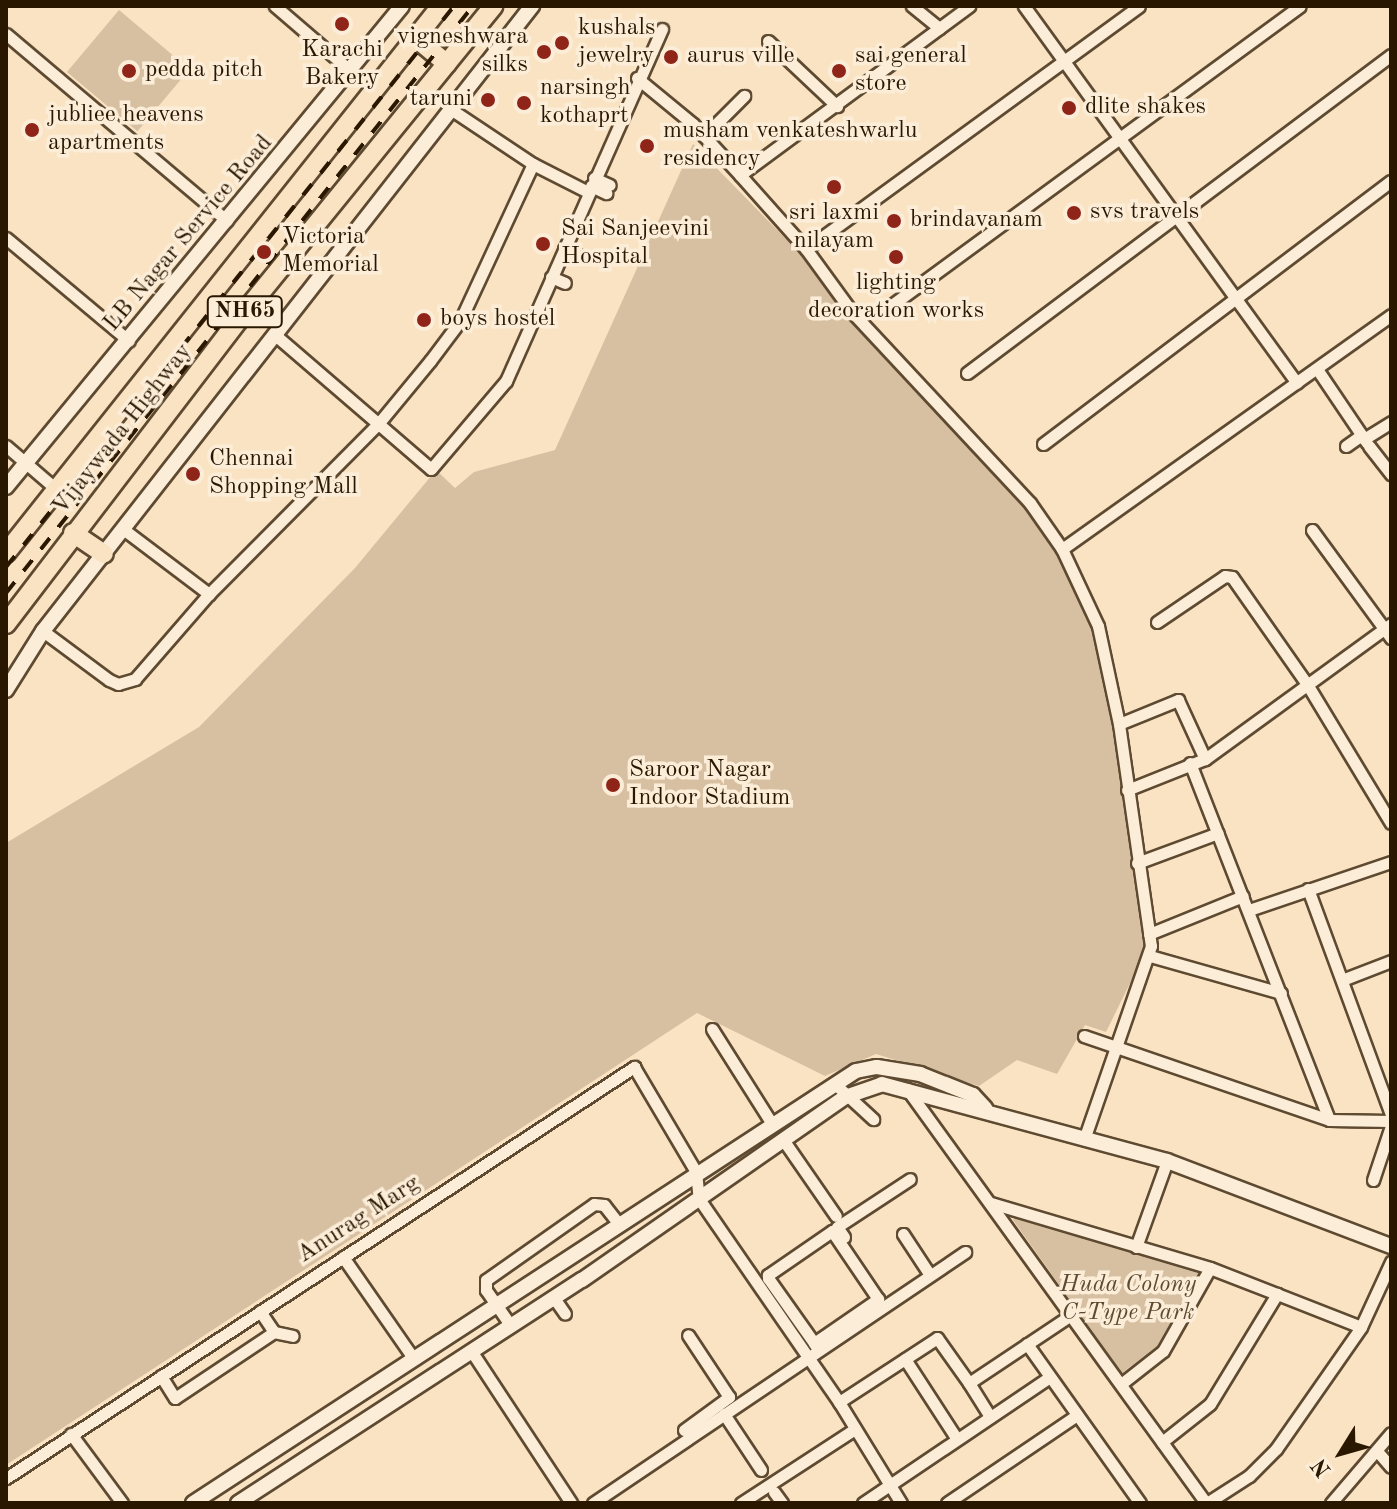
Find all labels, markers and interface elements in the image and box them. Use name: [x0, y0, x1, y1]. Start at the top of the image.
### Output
marker: Karachi Bakery: [333, 15, 351, 33]
place label: kushals jewelry: [578, 15, 656, 71]
place label: vigneshwara silks: [397, 24, 528, 80]
marker: kushals jewelry: [553, 34, 571, 52]
place label: Karachi Bakery: [301, 37, 383, 93]
marker: vigneshwara silks: [535, 43, 553, 61]
place label: aurus ville: [687, 43, 795, 71]
place label: sai general store: [855, 43, 967, 99]
marker: aurus ville: [662, 48, 680, 66]
place label: pedda pitch: [145, 57, 263, 85]
marker: pedda pitch: [120, 62, 138, 80]
marker: sai general store: [830, 62, 848, 80]
place label: narsingh kothaprt: [540, 75, 631, 131]
place label: taruni: [410, 86, 472, 114]
marker: taruni: [479, 91, 497, 109]
marker: narsingh kothaprt: [515, 94, 533, 112]
place label: dlite shakes: [1085, 94, 1206, 122]
marker: dlite shakes: [1060, 99, 1078, 117]
place label: jubliee heavens apartments: [48, 102, 204, 158]
place label: musham venkateshwarlu residency: [663, 118, 918, 174]
marker: jubliee heavens apartments: [23, 121, 41, 139]
street label: LB Nagar Service Road: [98, 130, 280, 338]
marker: musham venkateshwarlu residency: [638, 137, 656, 155]
marker: sri laxmi nilayam: [825, 178, 843, 196]
place label: svs travels: [1090, 199, 1199, 227]
place label: sri laxmi nilayam: [789, 200, 879, 256]
marker: svs travels: [1065, 204, 1083, 222]
place label: brindavanam: [910, 207, 1043, 235]
marker: brindavanam: [885, 212, 903, 230]
place label: Sai Sanjeevini Hospital: [561, 216, 709, 272]
place label: Victoria Memorial: [282, 224, 379, 280]
marker: Sai Sanjeevini Hospital: [532, 233, 554, 255]
marker: Victoria Memorial: [253, 241, 275, 263]
marker: lighting decoration works: [887, 248, 905, 266]
place label: lighting decoration works: [808, 270, 984, 326]
road number: NH65: [205, 294, 285, 330]
place label: boys hostel: [440, 306, 555, 334]
marker: boys hostel: [415, 311, 433, 329]
street label: Vijaywada Highway: [47, 338, 199, 522]
place label: Chennai Shopping Mall: [209, 446, 358, 502]
marker: Chennai Shopping Mall: [184, 465, 202, 483]
place label: Saroor Nagar Indoor Stadium: [629, 757, 790, 813]
marker: Saroor Nagar Indoor Stadium: [604, 776, 622, 794]
street label: Anurag Marg: [292, 1170, 426, 1270]
park label: Huda Colony C-Type Park: [1060, 1272, 1196, 1328]
north arrow: [1301, 1413, 1381, 1493]
text: N: [1308, 1454, 1336, 1481]

